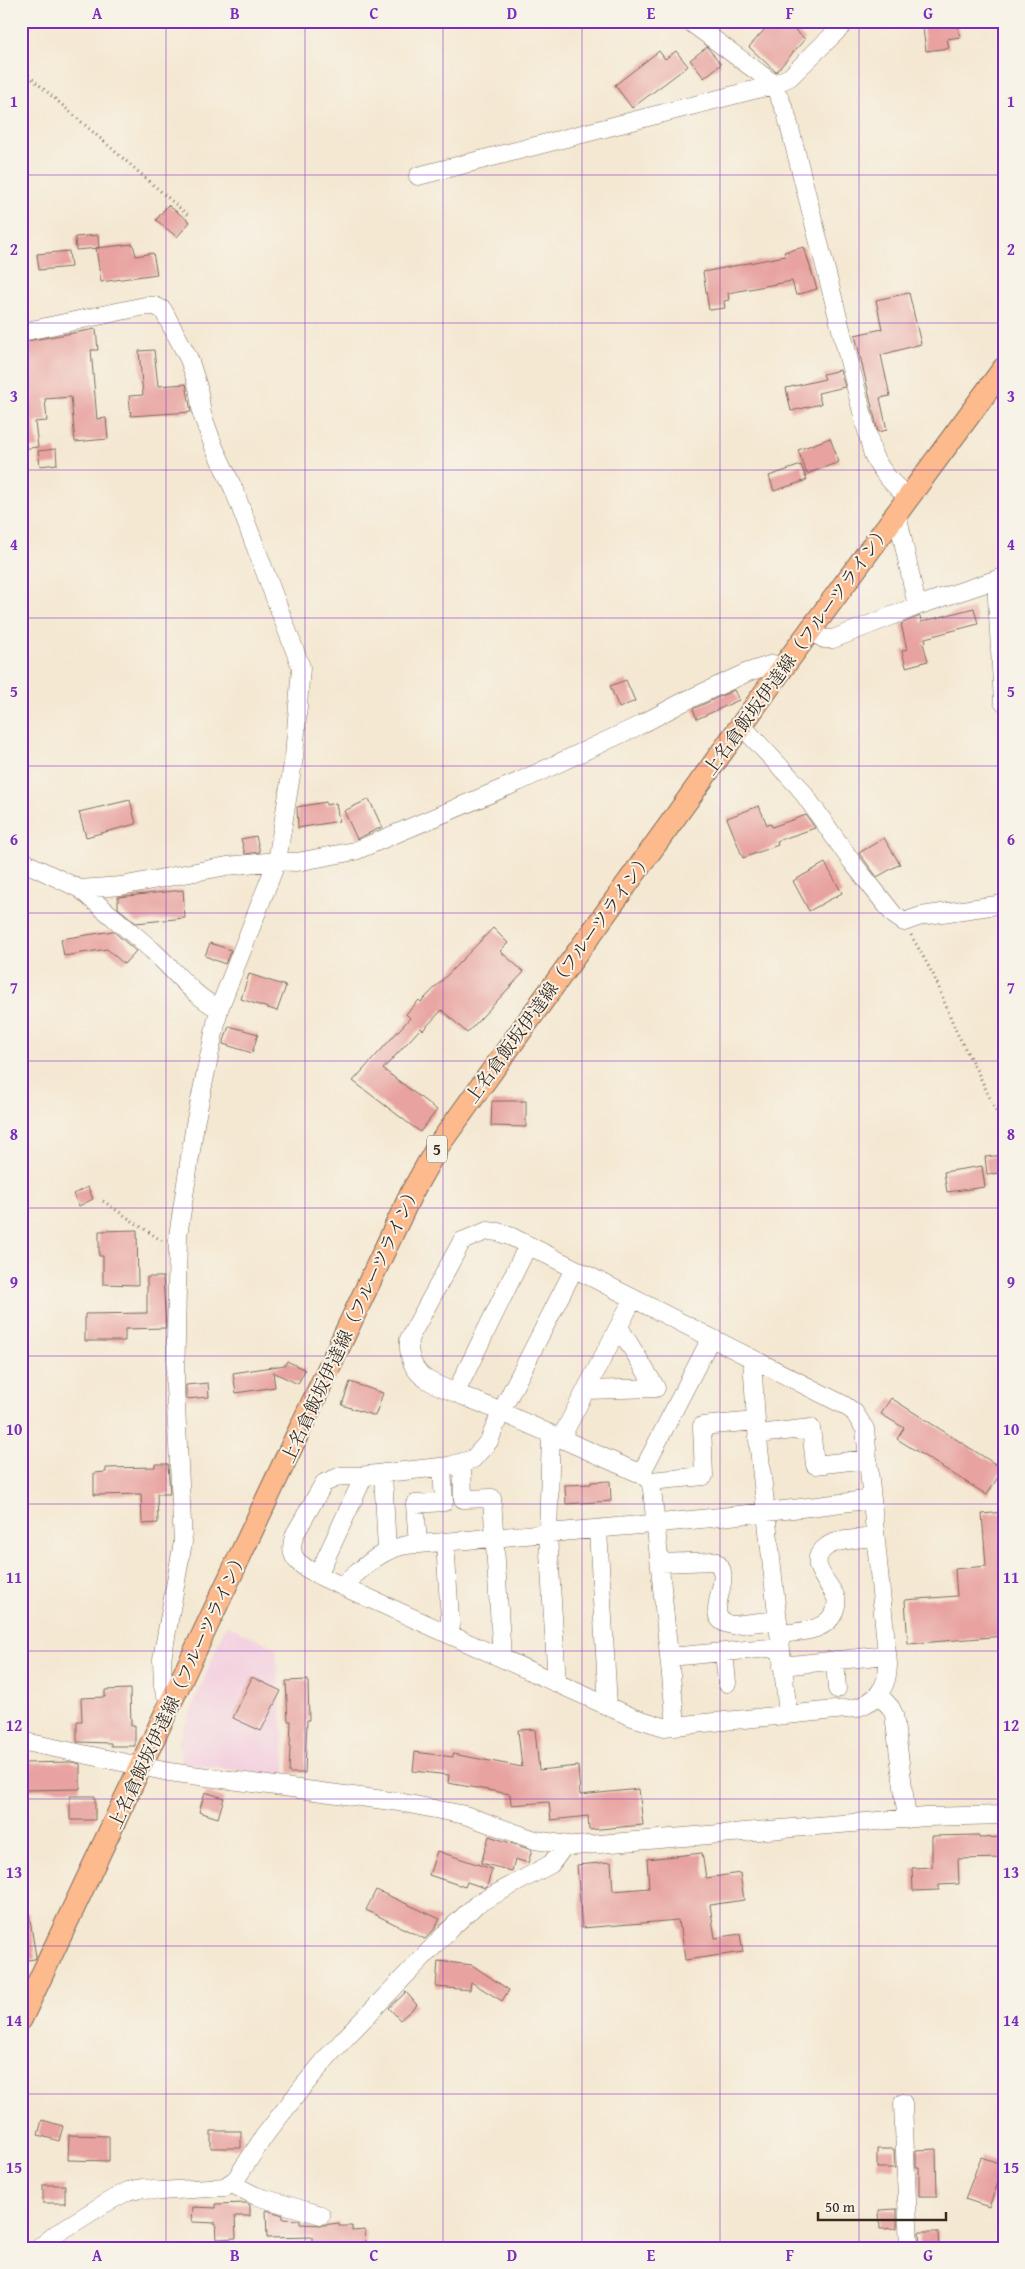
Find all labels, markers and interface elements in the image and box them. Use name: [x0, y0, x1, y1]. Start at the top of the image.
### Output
text: A: [92, 1, 103, 25]
text: B: [230, 1, 240, 25]
text: C: [369, 1, 379, 25]
text: D: [507, 1, 517, 25]
text: E: [647, 1, 656, 25]
text: F: [786, 1, 794, 25]
text: G: [923, 1, 933, 25]
text: 1: [10, 89, 18, 113]
text: 1: [1007, 89, 1015, 113]
text: 2: [10, 237, 18, 261]
text: 2: [1007, 237, 1015, 261]
text: 3: [10, 384, 18, 408]
text: 3: [1007, 384, 1015, 408]
street label: 上名倉飯坂伊達線（フルーツライン）: [696, 519, 897, 781]
text: 4: [10, 532, 18, 556]
text: 4: [1007, 532, 1015, 556]
text: 5: [10, 679, 18, 703]
text: 5: [1007, 679, 1015, 703]
text: 6: [10, 827, 18, 851]
text: 6: [1007, 827, 1015, 851]
street label: 上名倉飯坂伊達線（フルーツライン）: [458, 847, 659, 1109]
text: 7: [10, 975, 18, 999]
text: 7: [1007, 975, 1015, 999]
text: 8: [10, 1122, 18, 1146]
text: 8: [1007, 1122, 1015, 1146]
road number: 5: [427, 1136, 447, 1162]
street label: 上名倉飯坂伊達線（フルーツライン）: [274, 1180, 427, 1467]
text: 9: [10, 1270, 18, 1294]
text: 9: [1007, 1270, 1015, 1294]
text: 10: [6, 1417, 22, 1441]
text: 10: [1003, 1417, 1019, 1441]
street label: 上名倉飯坂伊達線（フルーツライン）: [101, 1546, 254, 1833]
text: 11: [6, 1565, 22, 1589]
text: 11: [1003, 1565, 1019, 1589]
text: 12: [6, 1713, 22, 1737]
text: 12: [1003, 1713, 1019, 1737]
text: 13: [6, 1860, 22, 1884]
text: 13: [1003, 1860, 1019, 1884]
text: 14: [6, 2008, 22, 2032]
text: 14: [1003, 2008, 1019, 2032]
text: 15: [6, 2155, 22, 2179]
text: 15: [1003, 2155, 1019, 2179]
scale bar: [818, 2189, 945, 2221]
text: 50 m: [825, 2196, 856, 2217]
text: A: [92, 2243, 103, 2267]
text: B: [230, 2243, 240, 2267]
text: C: [369, 2243, 379, 2267]
text: D: [507, 2243, 517, 2267]
text: E: [647, 2243, 656, 2267]
text: F: [786, 2243, 794, 2267]
text: G: [923, 2243, 933, 2267]

